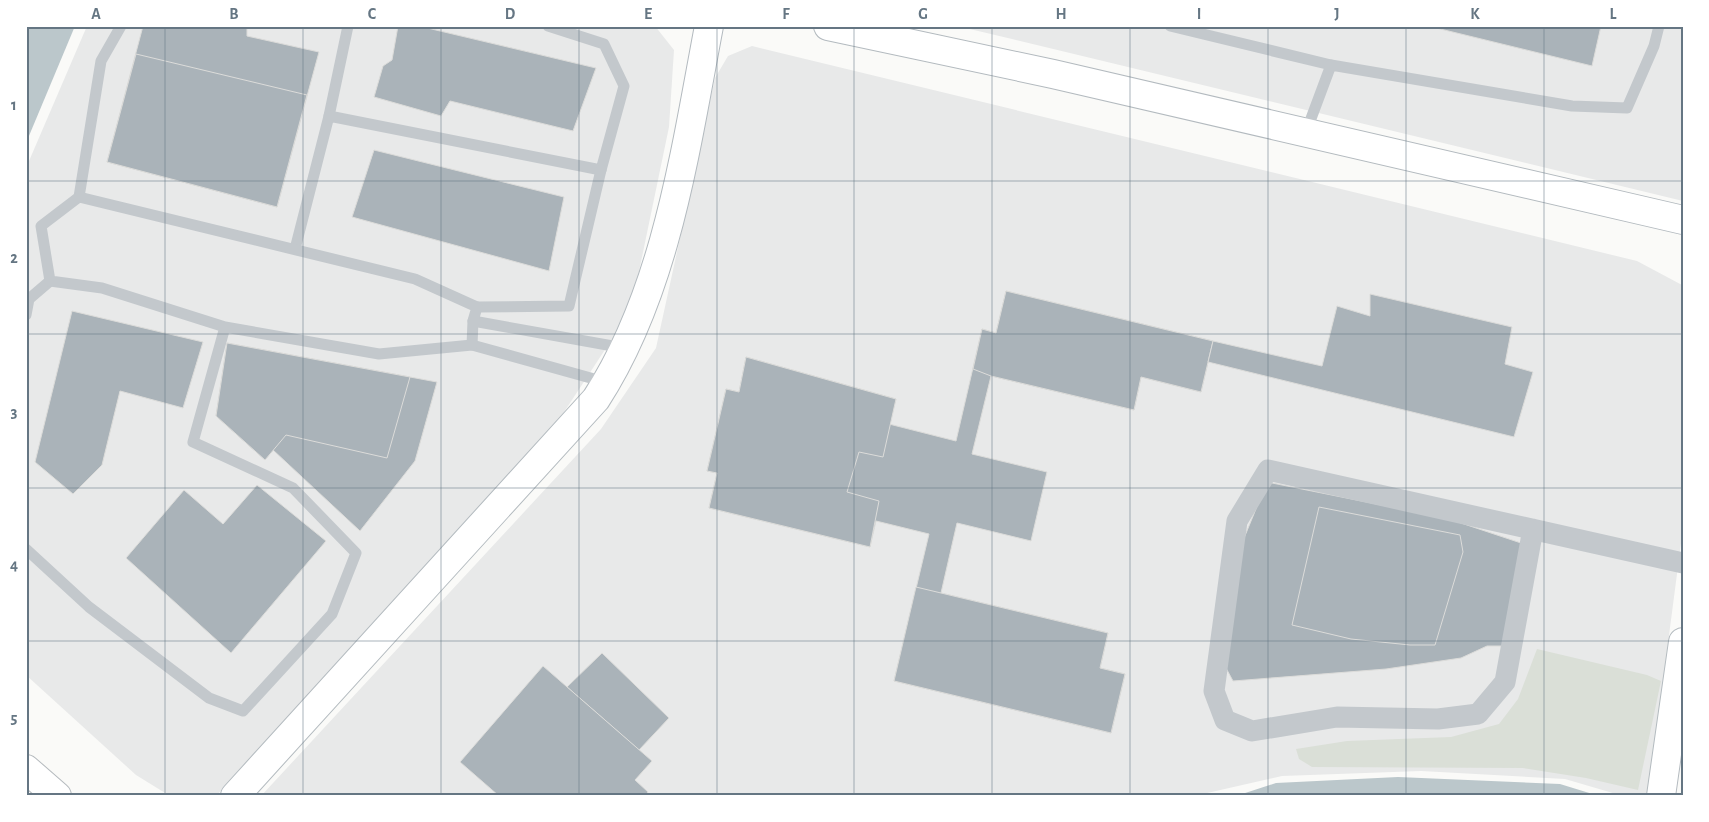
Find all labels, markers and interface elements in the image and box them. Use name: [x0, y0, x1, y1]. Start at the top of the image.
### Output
text: A: [91, 6, 101, 22]
text: B: [229, 6, 239, 22]
text: C: [368, 6, 377, 22]
text: D: [505, 6, 516, 22]
text: E: [644, 6, 652, 22]
text: F: [782, 6, 790, 22]
text: G: [918, 6, 928, 22]
text: H: [1055, 6, 1067, 22]
text: I: [1197, 6, 1201, 22]
text: J: [1334, 6, 1340, 22]
text: K: [1470, 6, 1480, 22]
text: L: [1610, 6, 1617, 22]
text: 1: [11, 97, 17, 113]
text: 2: [10, 250, 18, 266]
text: 3: [11, 404, 18, 420]
text: 4: [10, 557, 18, 573]
text: 5: [11, 710, 18, 726]

